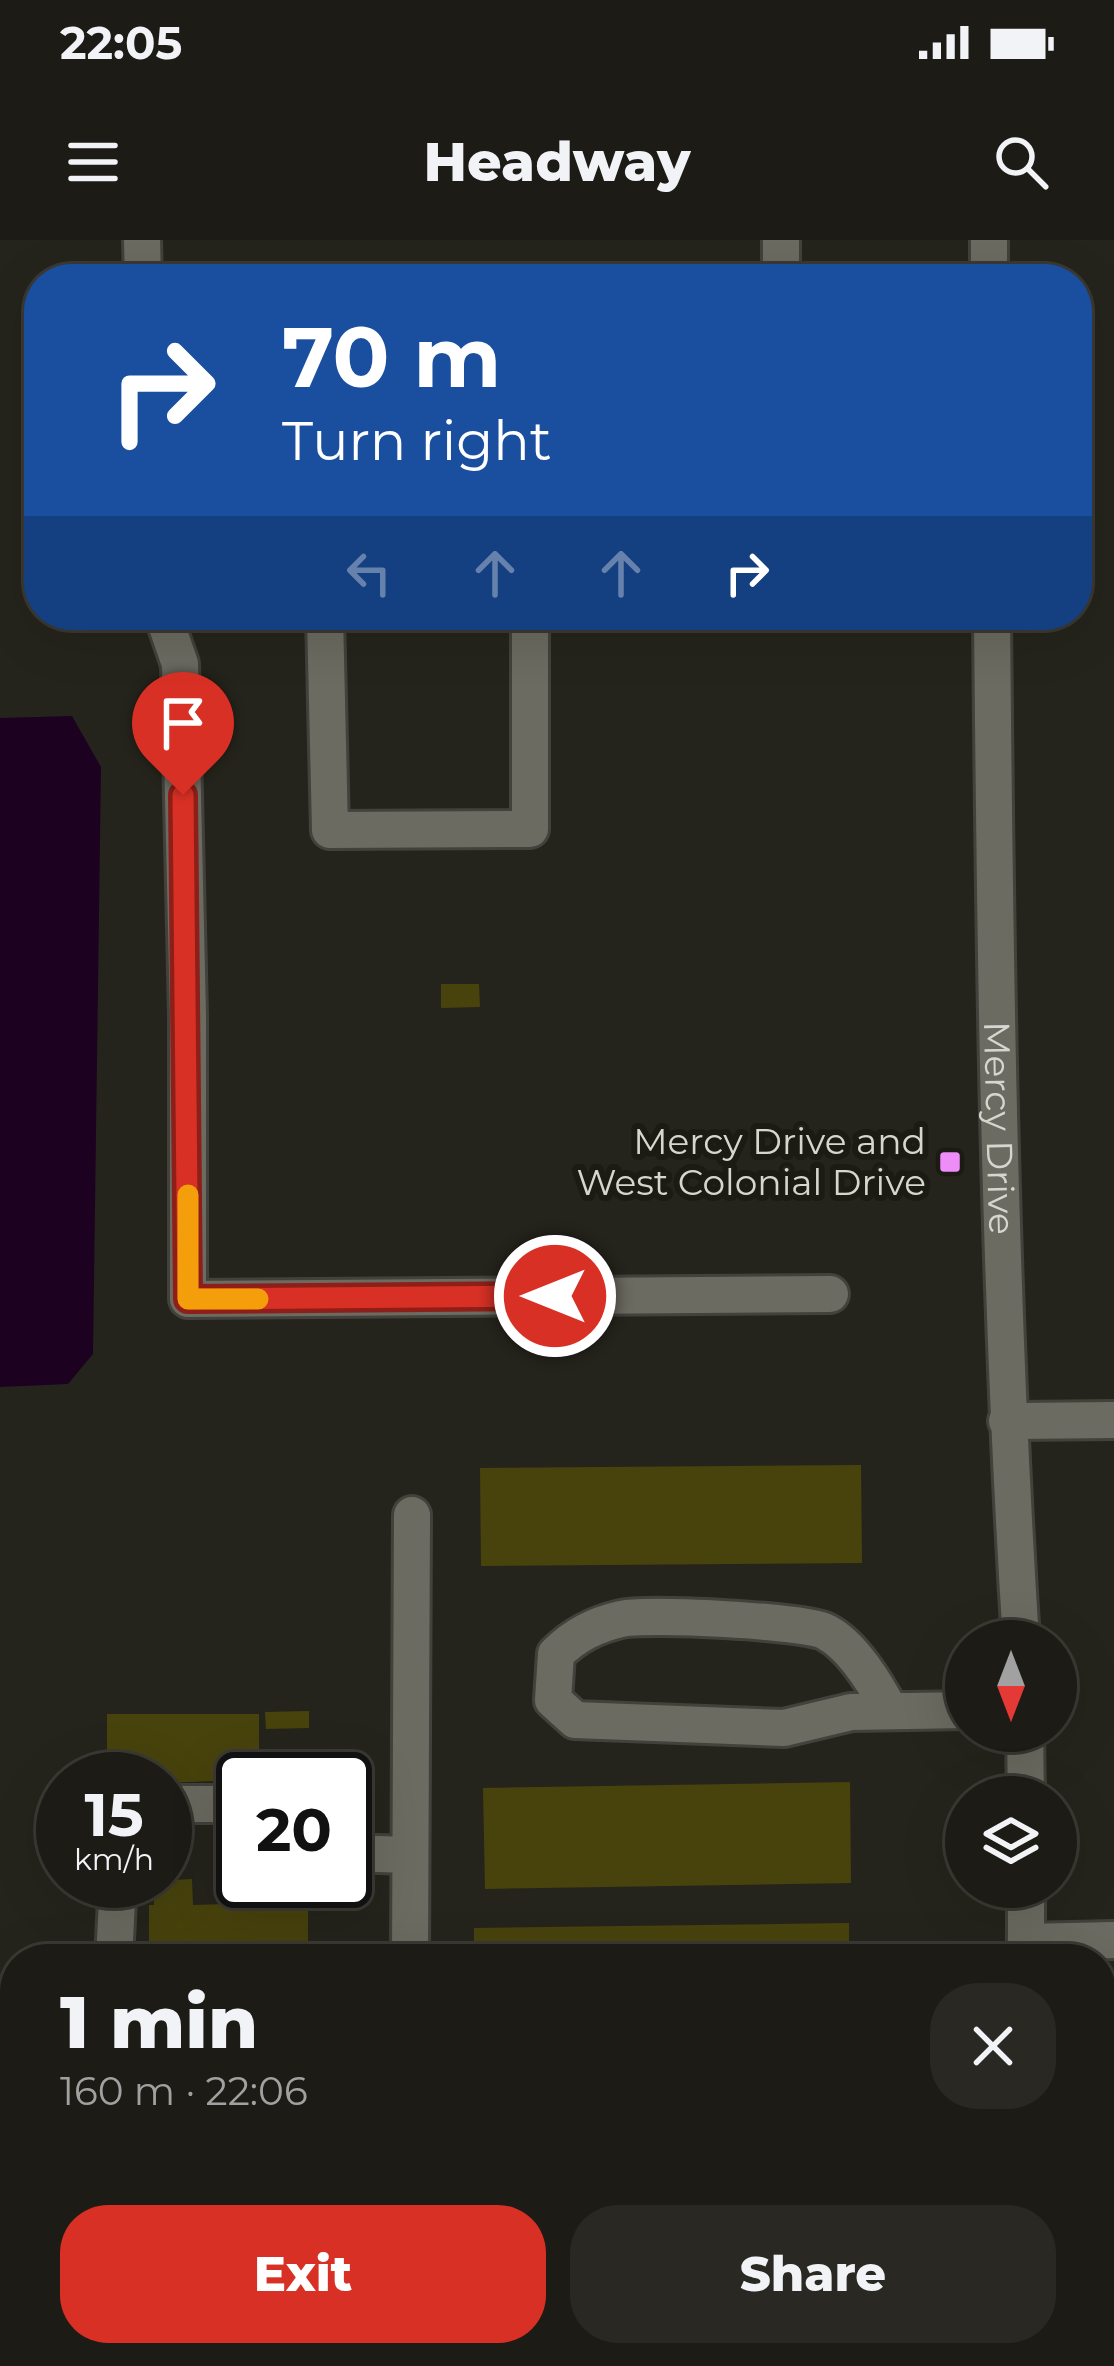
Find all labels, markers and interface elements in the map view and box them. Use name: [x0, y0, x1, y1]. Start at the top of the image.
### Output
text: 22:05: [60, 15, 182, 70]
icon: menu: [60, 129, 126, 195]
text: Headway: [424, 129, 691, 195]
icon: search: [988, 129, 1054, 195]
text: 70 m: [282, 306, 501, 408]
icon: right: [84, 312, 240, 468]
text: Turn right: [282, 408, 552, 474]
icon: left: [336, 540, 402, 606]
icon: ahead: [462, 540, 528, 606]
icon: ahead: [588, 540, 654, 606]
icon: right: [714, 540, 780, 606]
pin: [132, 672, 234, 795]
icon: arrive: [150, 690, 216, 756]
street label: Mercy Drive: [975, 1021, 1024, 1235]
place label: Mercy Drive and West Colonial Drive: [576, 1119, 926, 1204]
marker: Mercy Drive and West Colonial Drive: [937, 1149, 963, 1175]
position arrow: [492, 1233, 618, 1359]
north arrow: [945, 1620, 1077, 1752]
map controls: [945, 1620, 1077, 1908]
speed limit sign: 20: [216, 1752, 372, 1908]
button: layers: [945, 1776, 1077, 1908]
text: 15: [84, 1778, 144, 1851]
text: km/h: [74, 1841, 154, 1878]
text: 1 min: [60, 1978, 258, 2066]
button: close: [930, 1983, 1056, 2109]
text: 160 m · 22:06: [60, 2067, 308, 2115]
button: Exit: [60, 2205, 546, 2343]
button: Share: [570, 2205, 1056, 2343]

